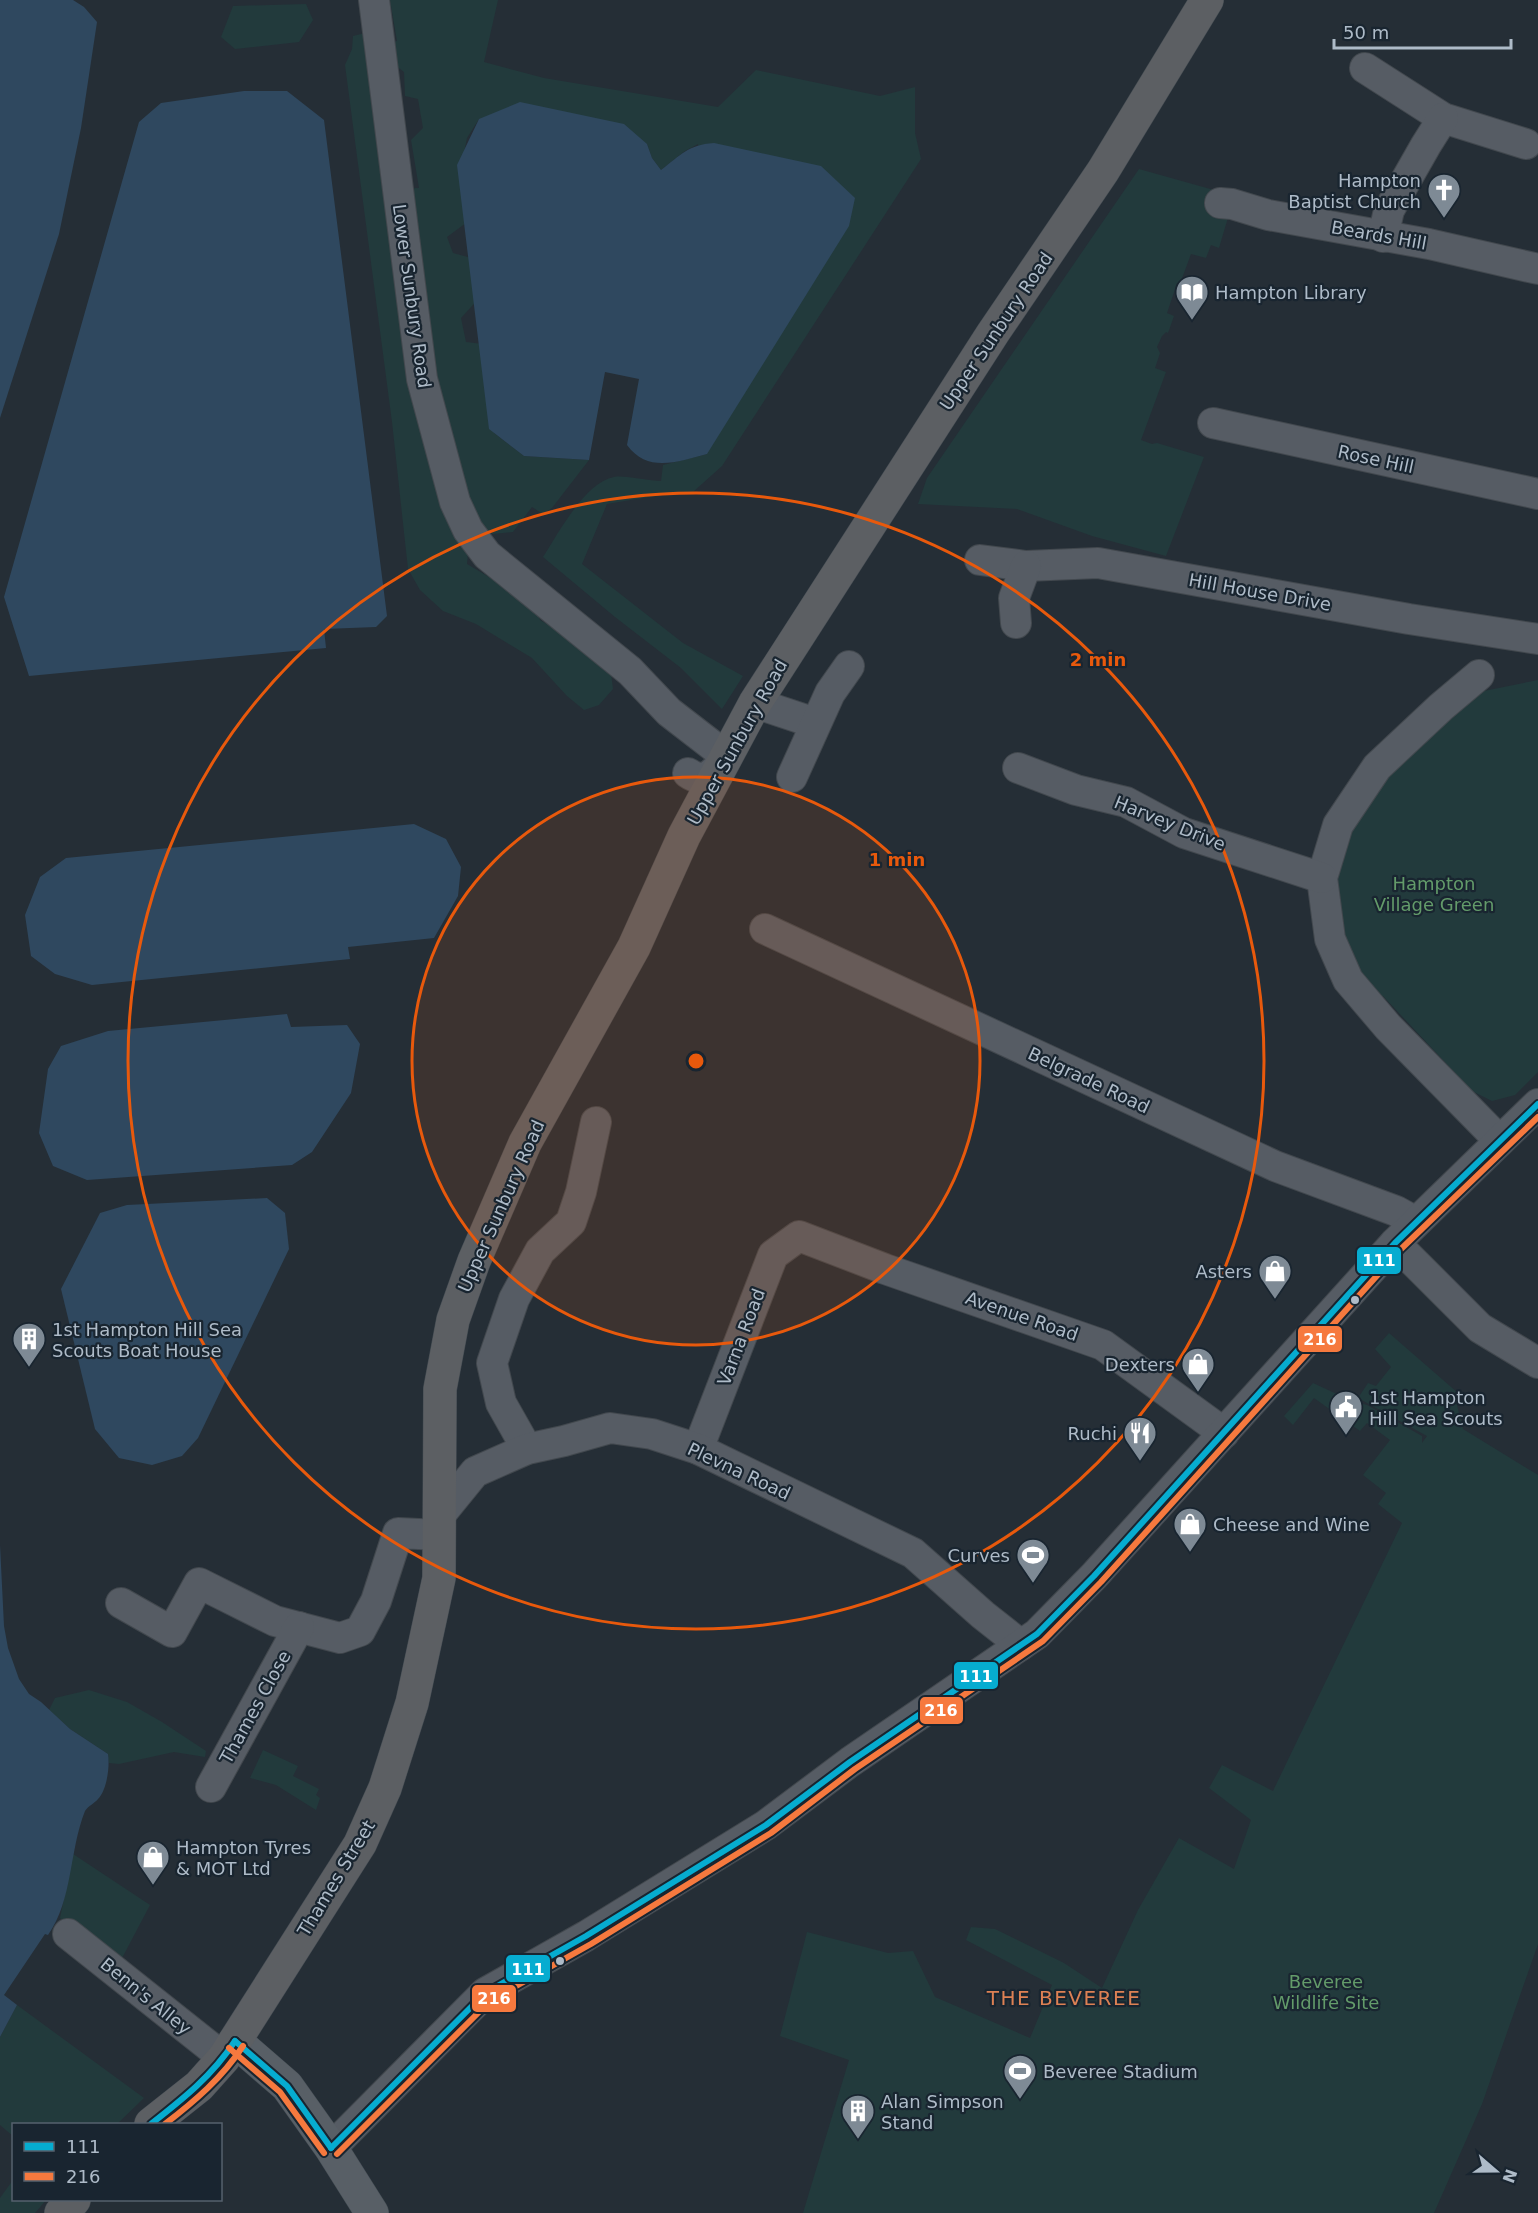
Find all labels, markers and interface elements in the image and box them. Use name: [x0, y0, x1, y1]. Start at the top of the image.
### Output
scale bar: [1334, 12, 1511, 50]
text: 50 m: [1343, 22, 1389, 43]
place label: Hampton Baptist Church: [1288, 170, 1421, 212]
church icon: Hampton Baptist Church: [1426, 172, 1462, 219]
street label: Lower Sunbury Road: [389, 203, 435, 389]
street label: Beards Hill: [1330, 216, 1428, 254]
street label: Upper Sunbury Road: [935, 248, 1057, 414]
library icon: Hampton Library: [1174, 274, 1210, 321]
place label: Hampton Library: [1215, 282, 1367, 303]
street label: Rose Hill: [1336, 441, 1416, 477]
street label: Hill House Drive: [1187, 569, 1333, 615]
text: 2 min: [1070, 649, 1126, 670]
street label: Upper Sunbury Road: [683, 655, 791, 829]
street label: Harvey Drive: [1111, 791, 1229, 855]
text: 1 min: [869, 849, 925, 870]
park label: Hampton Village Green: [1374, 873, 1494, 915]
street label: Belgrade Road: [1025, 1043, 1153, 1117]
centre of rings: [686, 1051, 706, 1071]
street label: Upper Sunbury Road: [454, 1117, 548, 1295]
line badge: 111: [1356, 1246, 1402, 1275]
text: 111: [1362, 1251, 1396, 1270]
shop icon: Asters: [1257, 1253, 1293, 1300]
place label: Asters: [1195, 1261, 1252, 1282]
street label: Varna Road: [713, 1285, 769, 1389]
street label: Avenue Road: [963, 1287, 1081, 1345]
unlabelled marker: [1349, 1294, 1361, 1306]
place label: 1st Hampton Hill Sea Scouts Boat House: [52, 1319, 242, 1361]
building icon: 1st Hampton Hill Sea Scouts Boat House: [11, 1321, 47, 1368]
line badge: 216: [1297, 1325, 1343, 1353]
text: 216: [1303, 1330, 1337, 1349]
shop icon: Dexters: [1180, 1346, 1216, 1393]
place label: Dexters: [1105, 1354, 1175, 1375]
place label: 1st Hampton Hill Sea Scouts: [1369, 1387, 1503, 1429]
public building icon: 1st Hampton Hill Sea Scouts: [1328, 1389, 1364, 1436]
restaurant icon: Ruchi: [1122, 1415, 1158, 1462]
place label: Ruchi: [1068, 1423, 1117, 1444]
street label: Plevna Road: [684, 1438, 794, 1504]
shop icon: Cheese and Wine: [1172, 1506, 1208, 1553]
place label: Cheese and Wine: [1213, 1514, 1370, 1535]
sports icon: Curves: [1015, 1537, 1051, 1584]
place label: Curves: [948, 1545, 1010, 1566]
street label: Thames Close: [215, 1647, 295, 1768]
line badge: 111: [953, 1661, 999, 1690]
text: 111: [959, 1667, 993, 1686]
line badge: 216: [919, 1696, 964, 1725]
text: 216: [924, 1701, 958, 1720]
street label: Thames Street: [293, 1816, 379, 1941]
place label: Hampton Tyres & MOT Ltd: [176, 1837, 311, 1879]
shop icon: Hampton Tyres & MOT Ltd: [135, 1839, 171, 1886]
street label: Benn's Alley: [97, 1953, 196, 2039]
line badge: 111: [505, 1954, 551, 1983]
unlabelled marker: [554, 1955, 566, 1967]
text: 111: [511, 1960, 545, 1979]
park label: Beveree Wildlife Site: [1273, 1971, 1379, 2013]
line badge: 216: [471, 1984, 517, 2013]
district label: THE BEVEREE: [986, 1986, 1141, 2010]
text: 216: [477, 1989, 511, 2008]
sports icon: Beveree Stadium: [1002, 2053, 1038, 2100]
place label: Beveree Stadium: [1043, 2061, 1198, 2082]
place label: Alan Simpson Stand: [881, 2091, 1004, 2133]
building icon: Alan Simpson Stand: [840, 2093, 876, 2140]
legend: [12, 2123, 222, 2201]
text: 111: [66, 2136, 100, 2157]
north arrow: [1466, 2141, 1526, 2201]
text: 216: [66, 2166, 100, 2187]
text: N: [1498, 2166, 1521, 2186]

